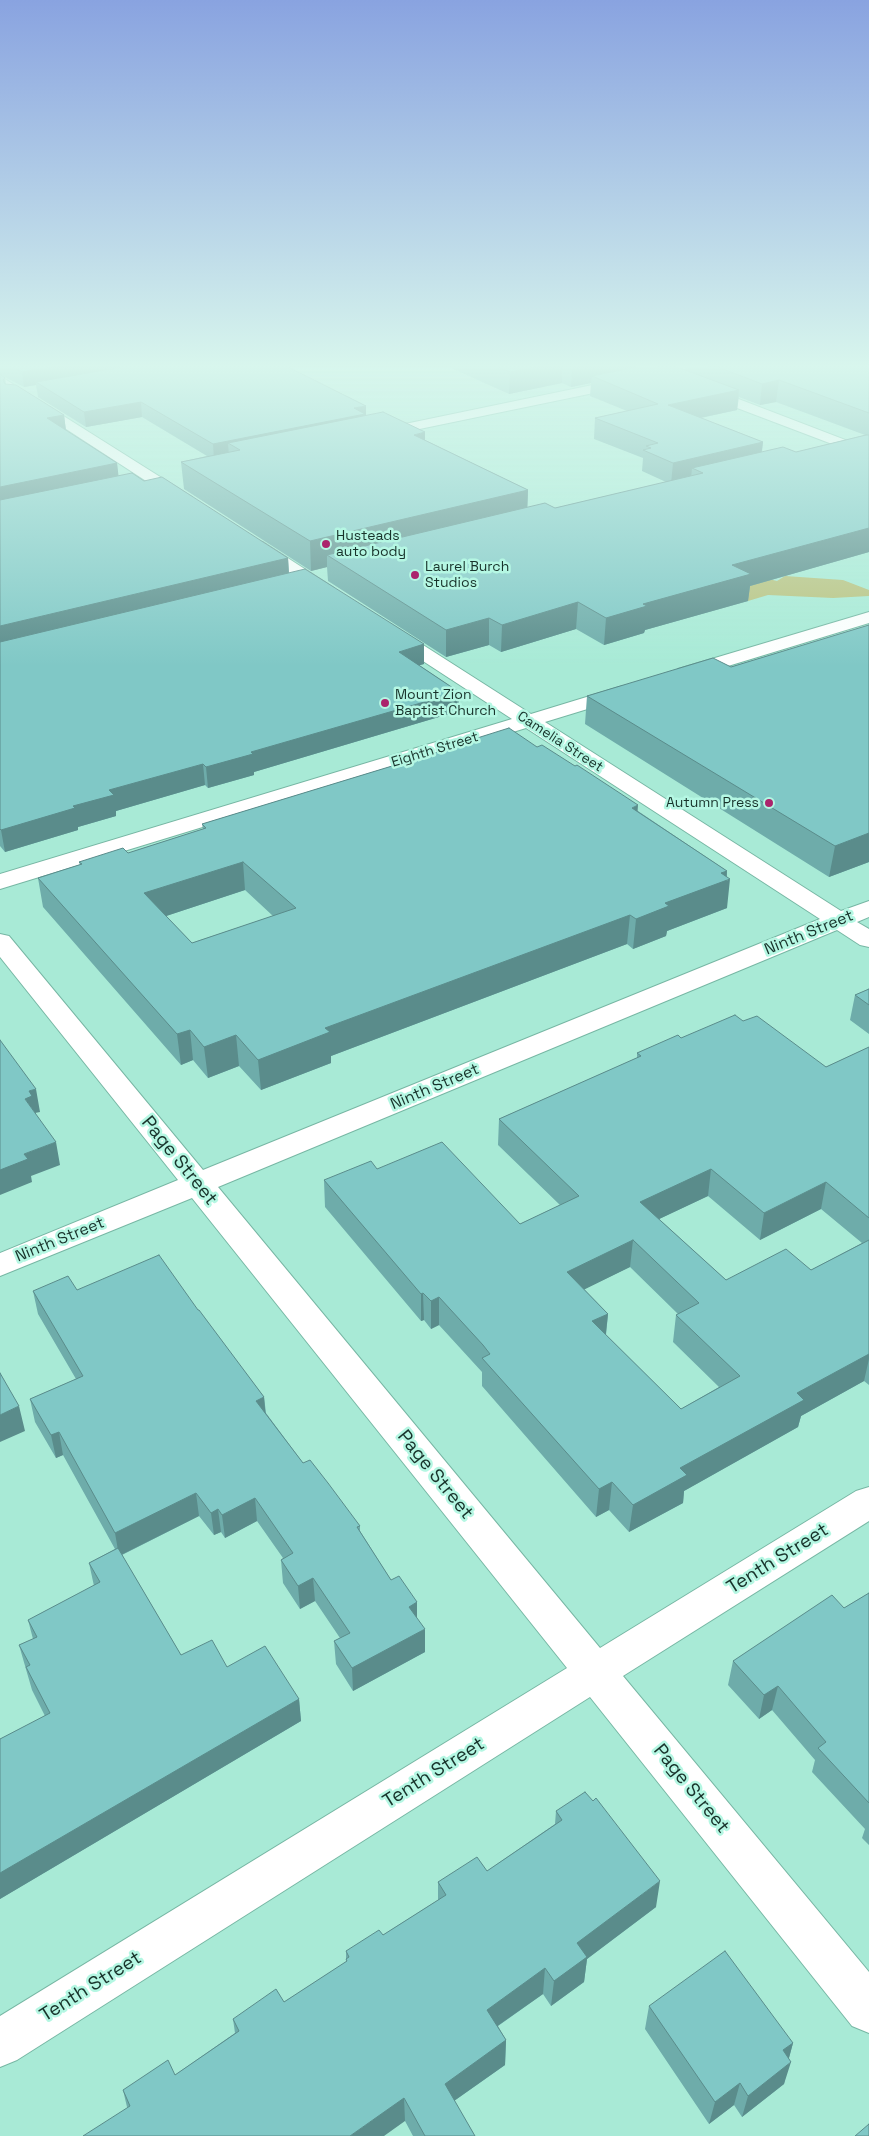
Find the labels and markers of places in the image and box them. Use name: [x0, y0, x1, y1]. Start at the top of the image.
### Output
place label: Husteads auto body: [336, 528, 406, 560]
marker: Husteads auto body: [320, 538, 332, 550]
place label: Laurel Burch Studios: [425, 559, 509, 592]
marker: Laurel Burch Studios: [409, 569, 421, 581]
place label: Mount Zion Baptist Church: [395, 687, 496, 720]
marker: Mount Zion Baptist Church: [379, 697, 391, 709]
place label: Autumn Press: [666, 795, 759, 811]
marker: Autumn Press: [763, 797, 775, 809]

